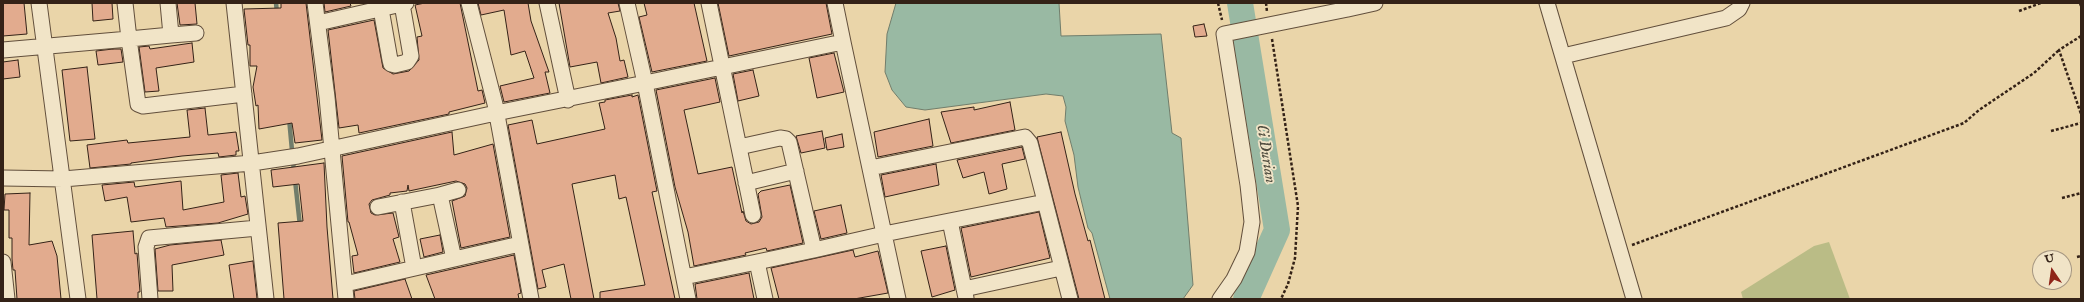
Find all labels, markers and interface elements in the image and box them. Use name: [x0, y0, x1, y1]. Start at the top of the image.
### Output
water label: Ci Durian: [1251, 123, 1279, 185]
north arrow: [2032, 250, 2072, 290]
text: U: [2043, 251, 2056, 267]

